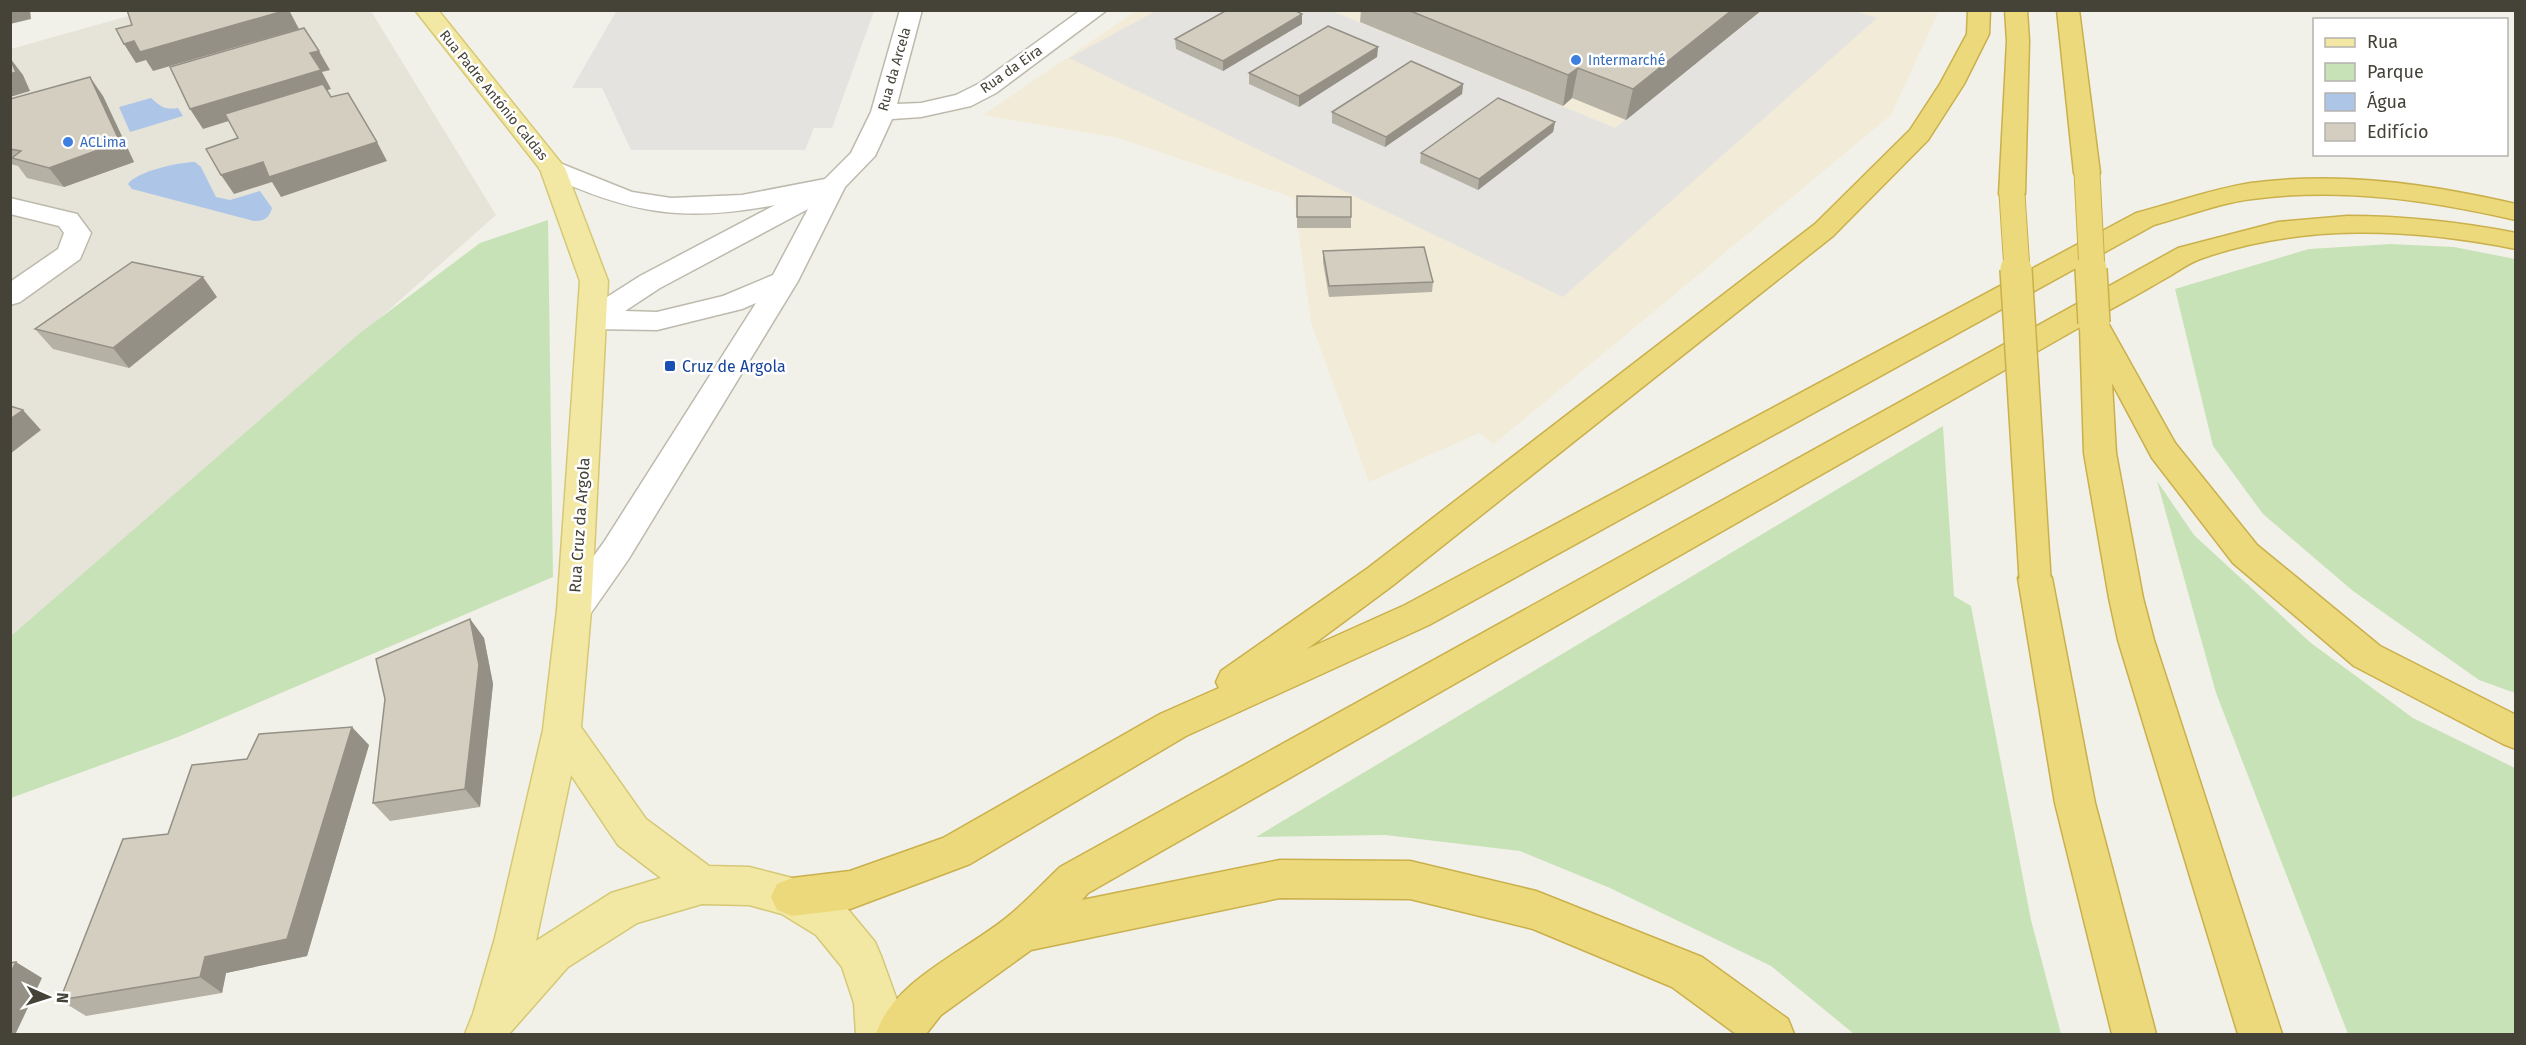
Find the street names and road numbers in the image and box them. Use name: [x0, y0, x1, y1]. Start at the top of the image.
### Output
street label: Rua da Arcela: [874, 25, 915, 113]
street label: Rua Padre António Caldas: [436, 27, 552, 164]
street label: Rua da Eira: [977, 42, 1045, 97]
street label: Rua Cruz da Argola: [565, 457, 594, 593]

